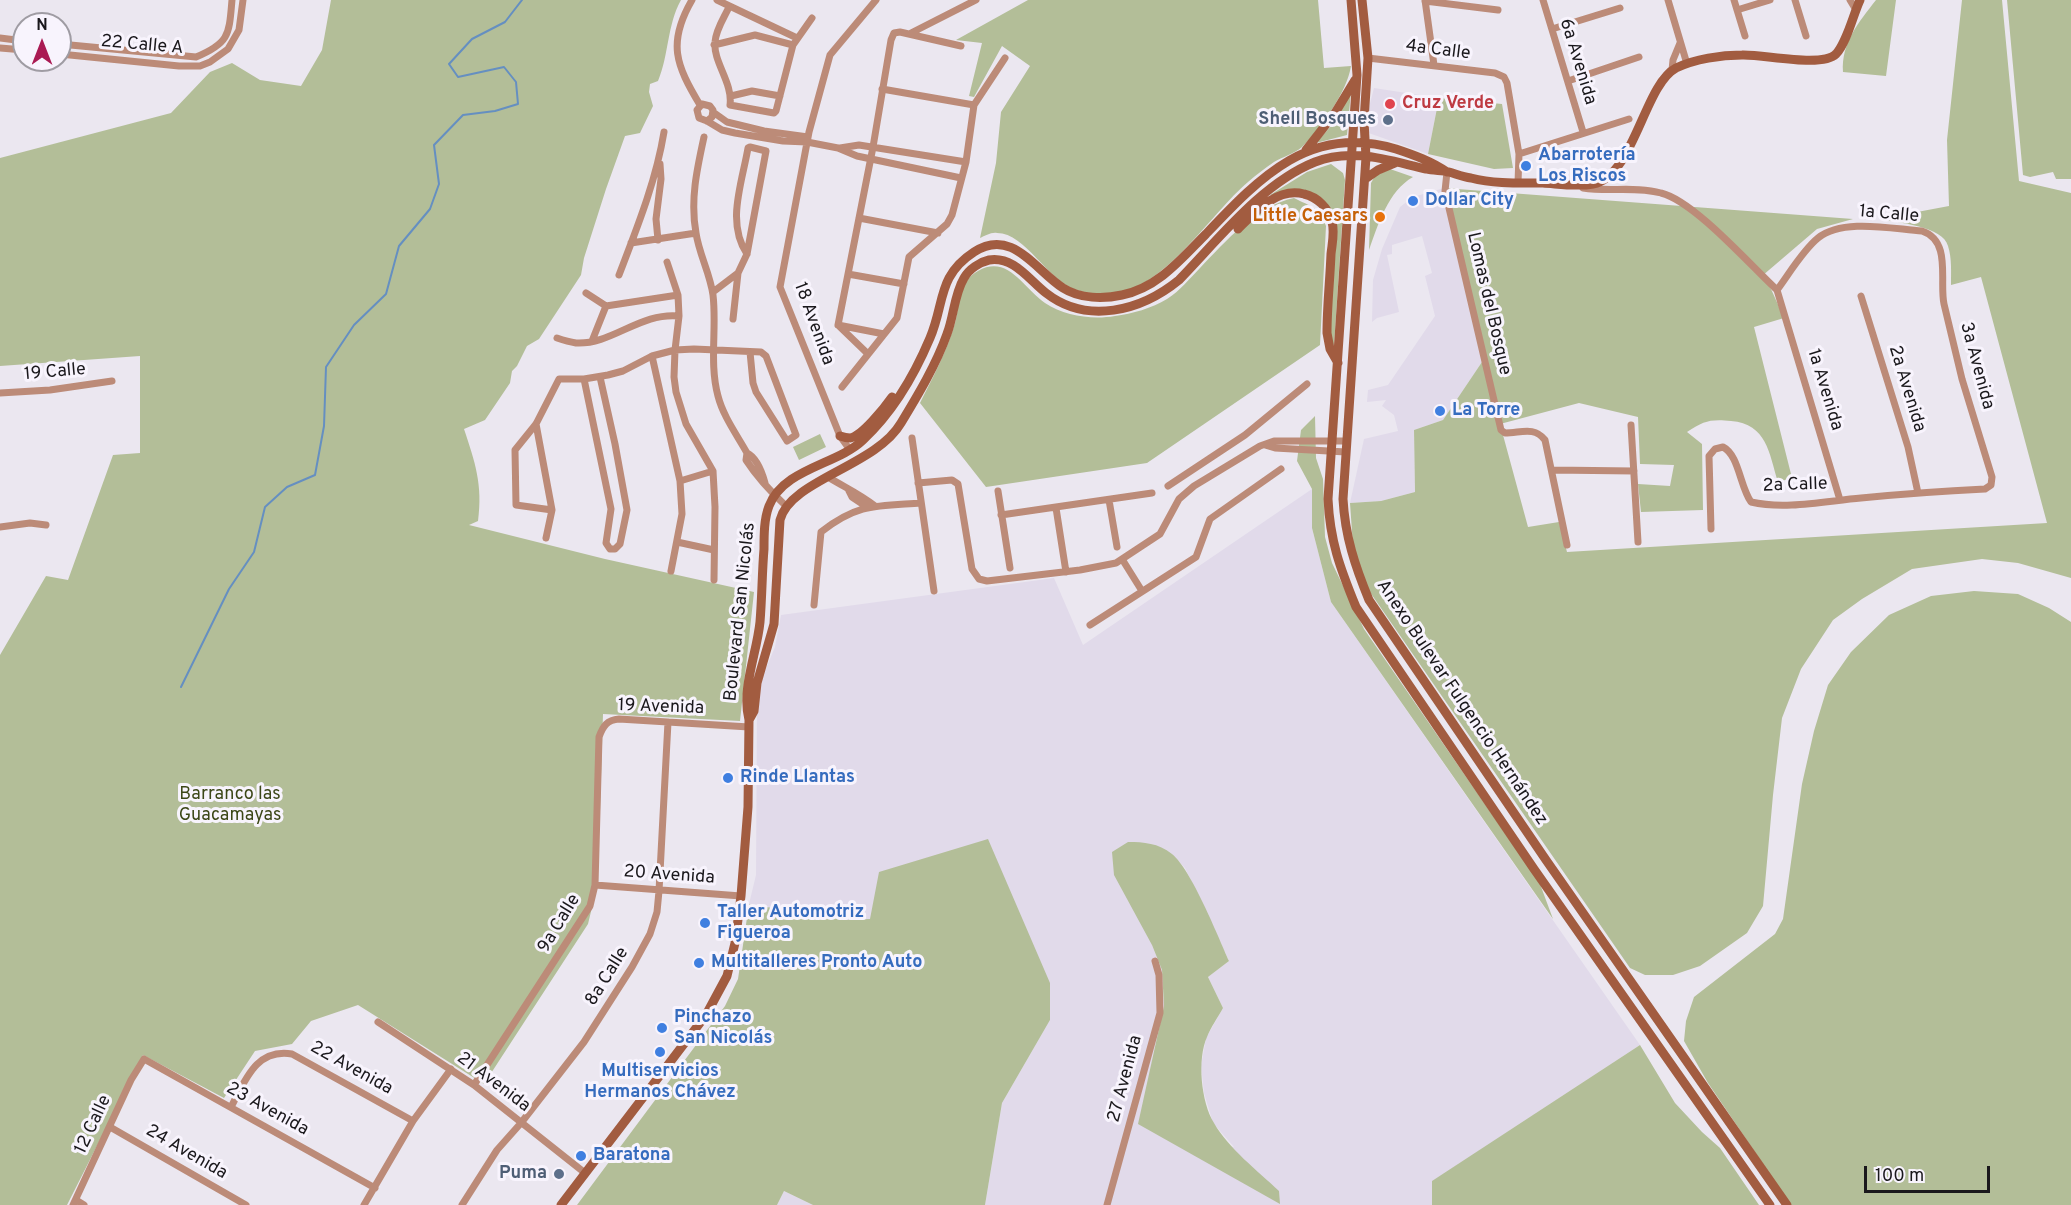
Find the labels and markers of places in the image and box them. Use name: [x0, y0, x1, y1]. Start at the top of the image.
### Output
place label: Cruz Verde: [1402, 93, 1494, 115]
marker: Cruz Verde: [1383, 97, 1397, 111]
place label: Shell Bosques: [1258, 109, 1376, 131]
marker: Shell Bosques: [1381, 113, 1395, 127]
place label: Abarrotería Los Riscos: [1538, 145, 1636, 188]
marker: Abarrotería Los Riscos: [1519, 159, 1533, 173]
place label: Dollar City: [1425, 190, 1514, 212]
marker: Dollar City: [1406, 194, 1420, 208]
place label: Little Caesars: [1253, 206, 1368, 228]
marker: Little Caesars: [1373, 210, 1387, 224]
place label: La Torre: [1452, 400, 1520, 422]
marker: La Torre: [1433, 404, 1447, 418]
place label: Rinde Llantas: [740, 767, 855, 789]
marker: Rinde Llantas: [721, 771, 735, 785]
place label: Taller Automotriz Figueroa: [717, 902, 864, 944]
marker: Taller Automotriz Figueroa: [698, 916, 712, 930]
place label: Multitalleres Pronto Auto: [711, 952, 922, 974]
marker: Multitalleres Pronto Auto: [692, 956, 706, 970]
place label: Pinchazo San Nicolás: [674, 1007, 772, 1050]
marker: Pinchazo San Nicolás: [655, 1021, 669, 1035]
marker: Multiservicios Hermanos Chávez: [653, 1045, 667, 1059]
place label: Multiservicios Hermanos Chávez: [584, 1061, 736, 1104]
place label: Baratona: [593, 1145, 670, 1167]
marker: Baratona: [574, 1149, 588, 1163]
place label: Puma: [499, 1163, 547, 1185]
marker: Puma: [552, 1167, 566, 1181]

